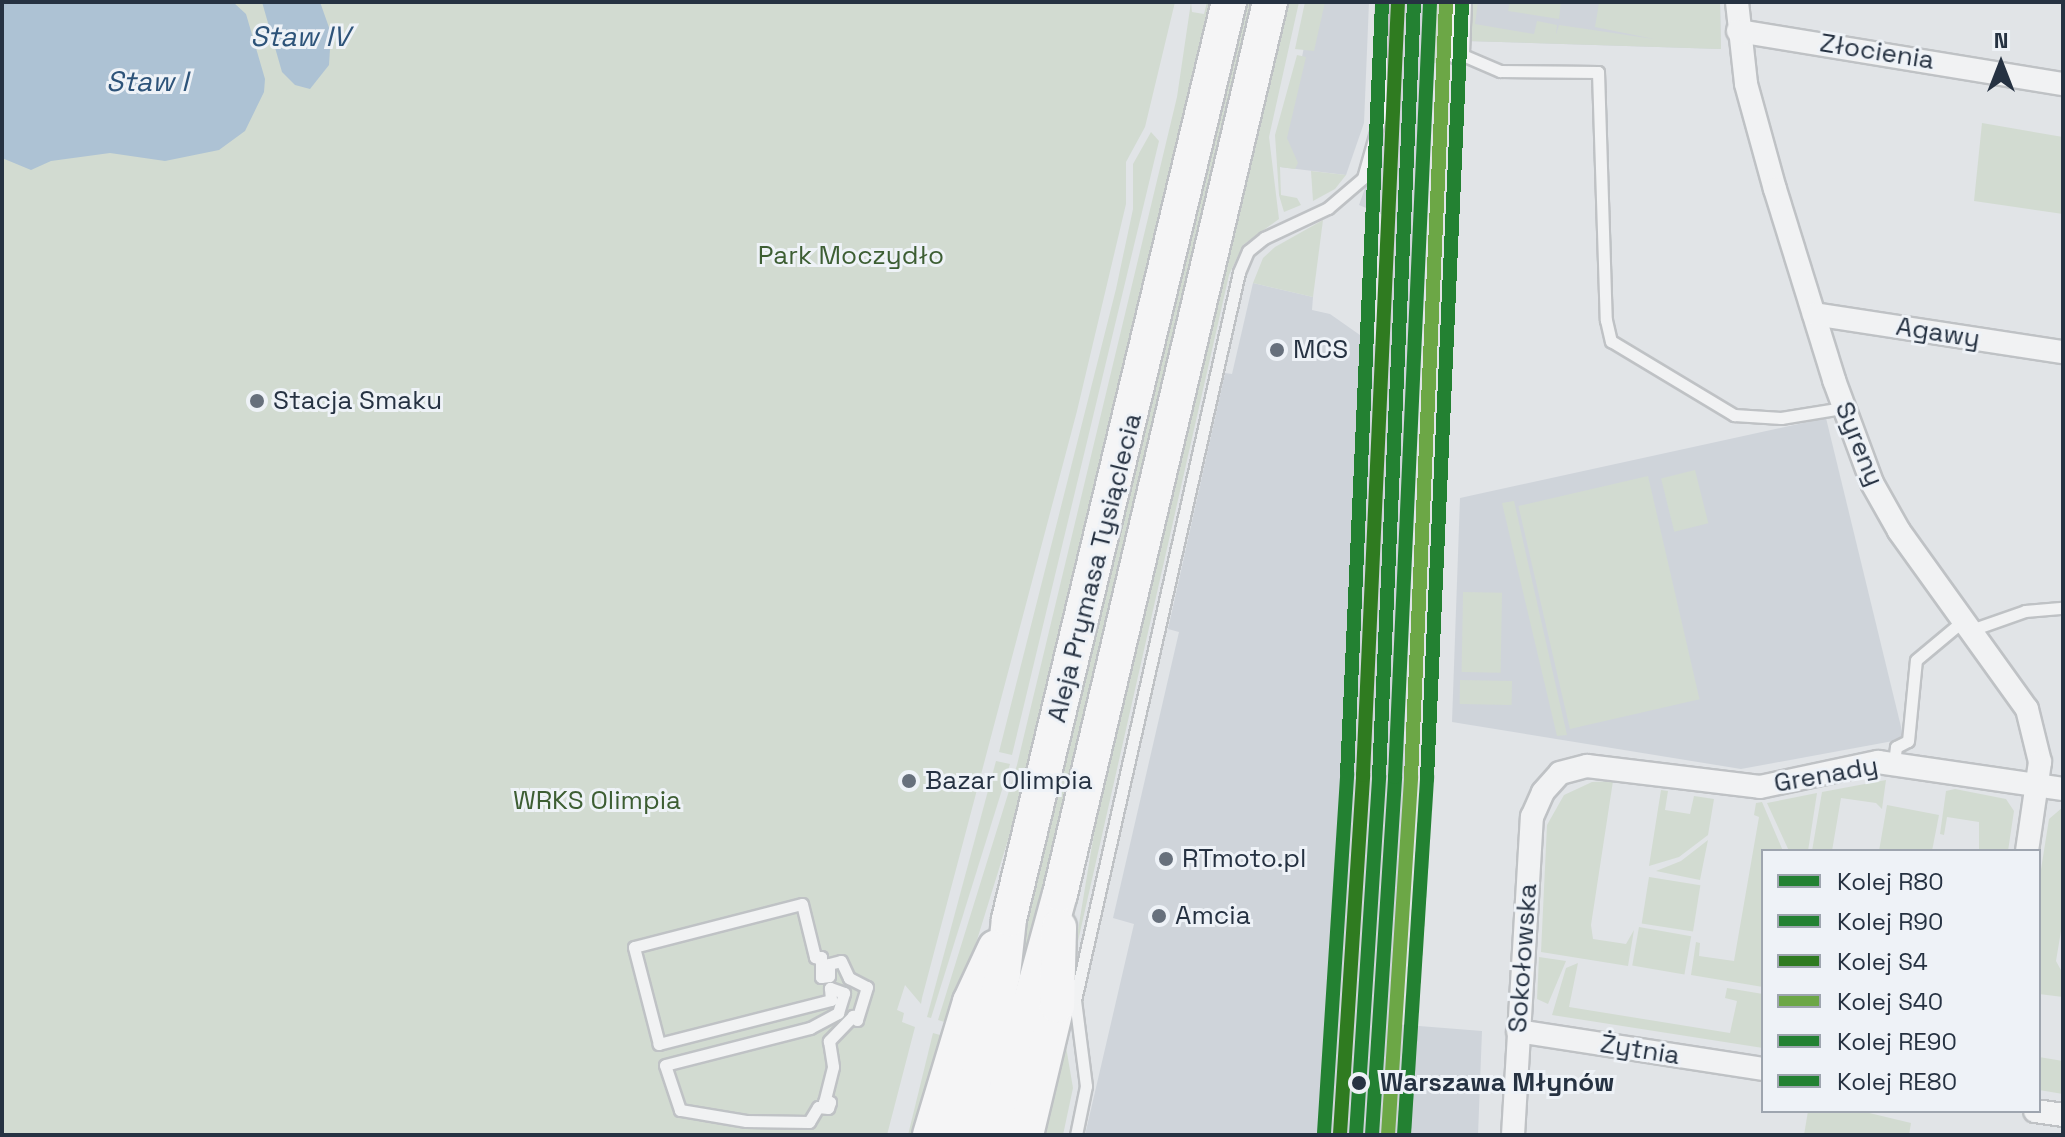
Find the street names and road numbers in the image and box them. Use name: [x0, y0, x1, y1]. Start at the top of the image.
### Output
street label: Złocienia: [1818, 28, 1936, 76]
street label: Agawy: [1894, 311, 1982, 355]
street label: Syreny: [1828, 397, 1890, 491]
street label: Aleja Prymasa Tysiąclecia: [1041, 410, 1149, 726]
street label: Grenady: [1772, 751, 1880, 799]
street label: Sokołowska: [1502, 882, 1544, 1034]
street label: Żytnia: [1598, 1028, 1682, 1072]

